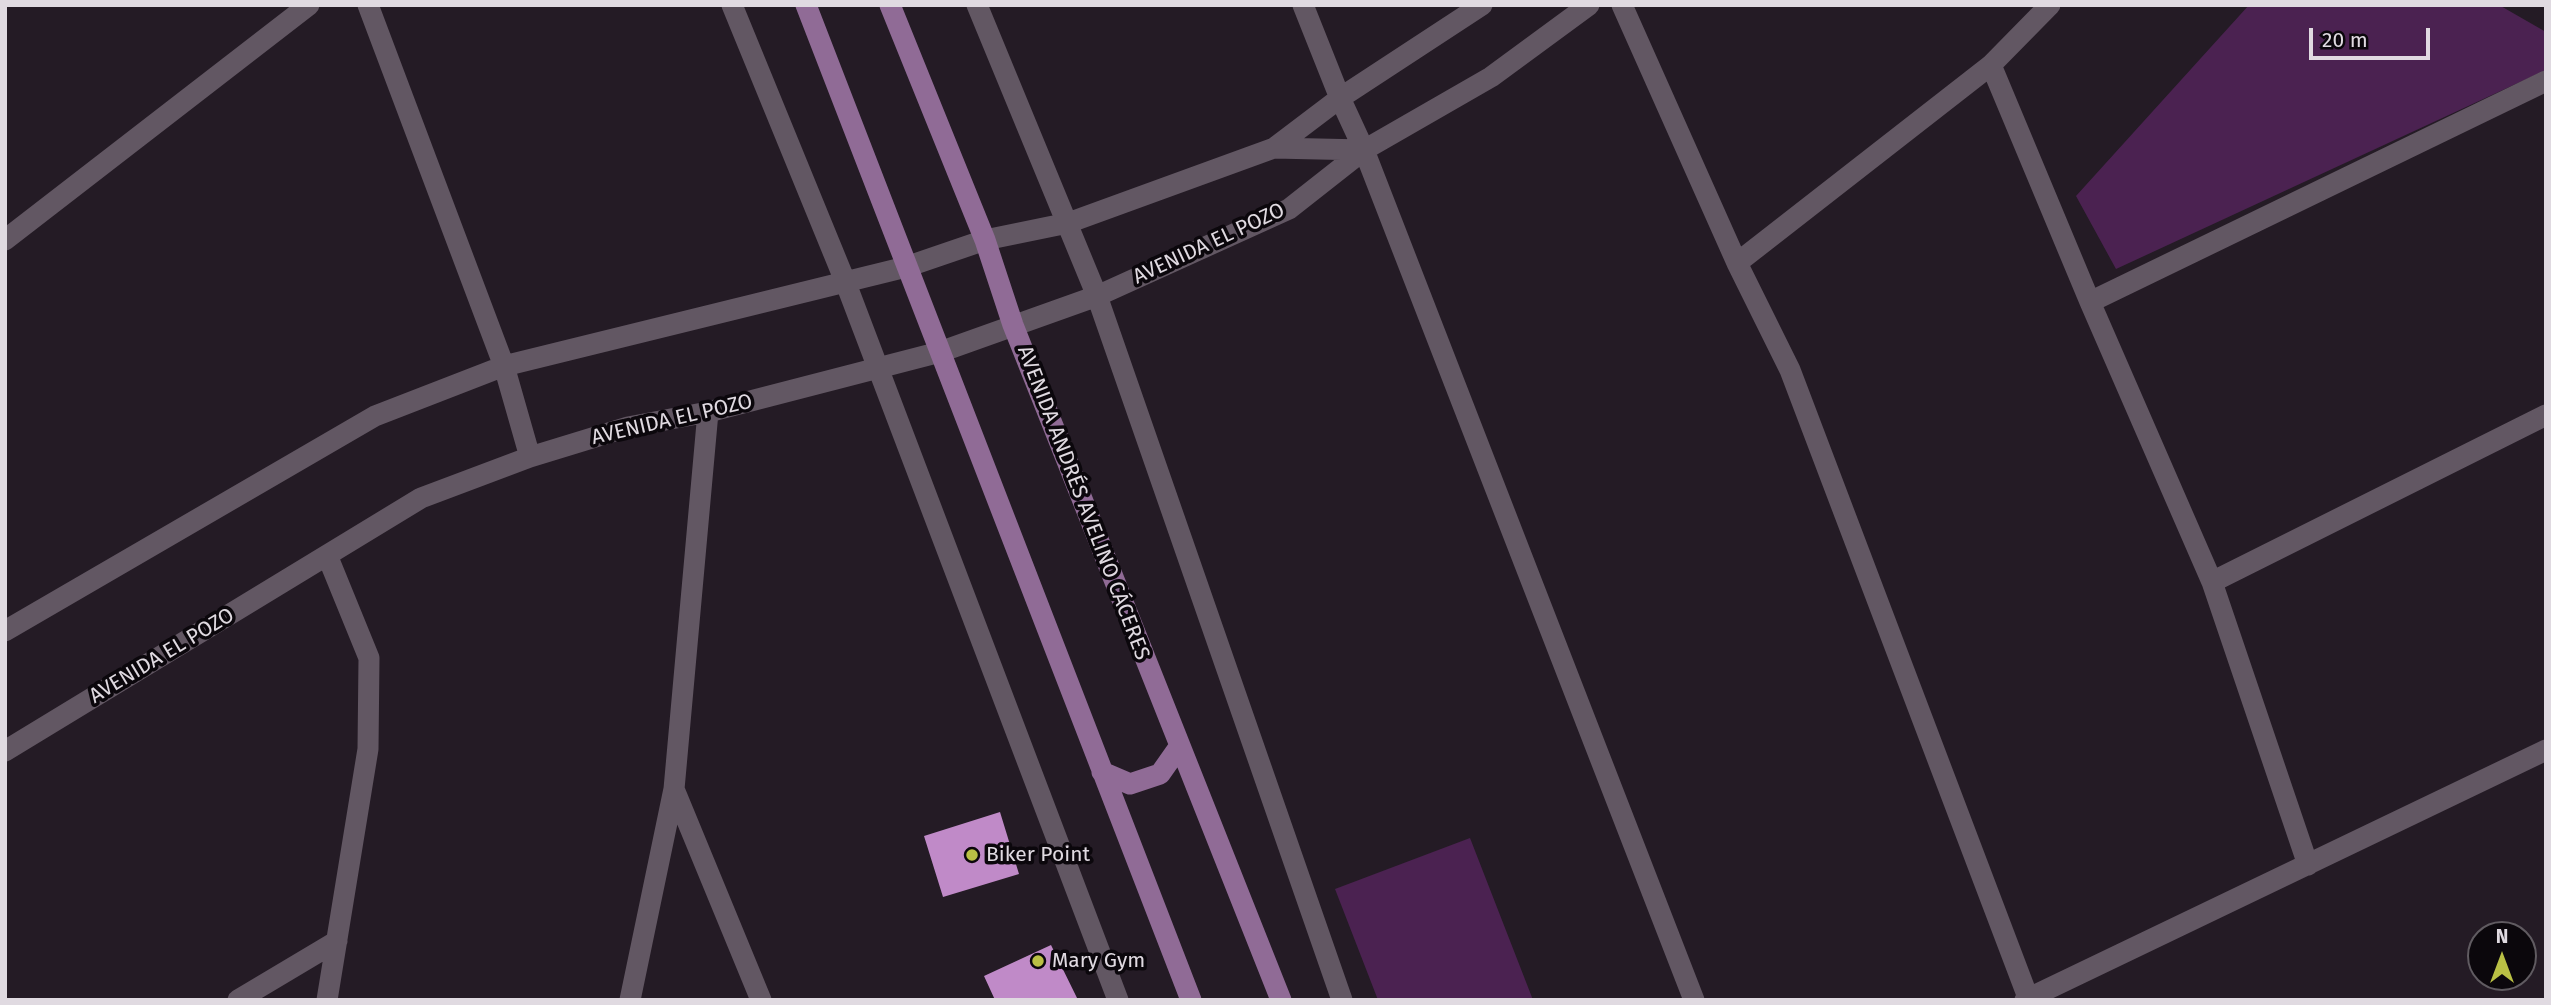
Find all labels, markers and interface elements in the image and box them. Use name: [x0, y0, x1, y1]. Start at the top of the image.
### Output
scale bar: [2313, 14, 2434, 58]
text: 20 m: [2322, 27, 2368, 53]
street label: AVENIDA EL POZO: [1129, 198, 1289, 290]
street label: AVENIDA ANDRÉS AVELINO CÁCERES: [1011, 342, 1155, 664]
street label: AVENIDA EL POZO: [589, 389, 755, 451]
street label: AVENIDA EL POZO: [85, 603, 239, 709]
place label: Biker Point: [986, 842, 1090, 868]
marker: Biker Point: [964, 847, 980, 863]
north arrow: [2467, 921, 2537, 991]
text: N: [2496, 925, 2508, 948]
place label: Mary Gym: [1052, 948, 1145, 974]
marker: Mary Gym: [1030, 953, 1046, 969]

